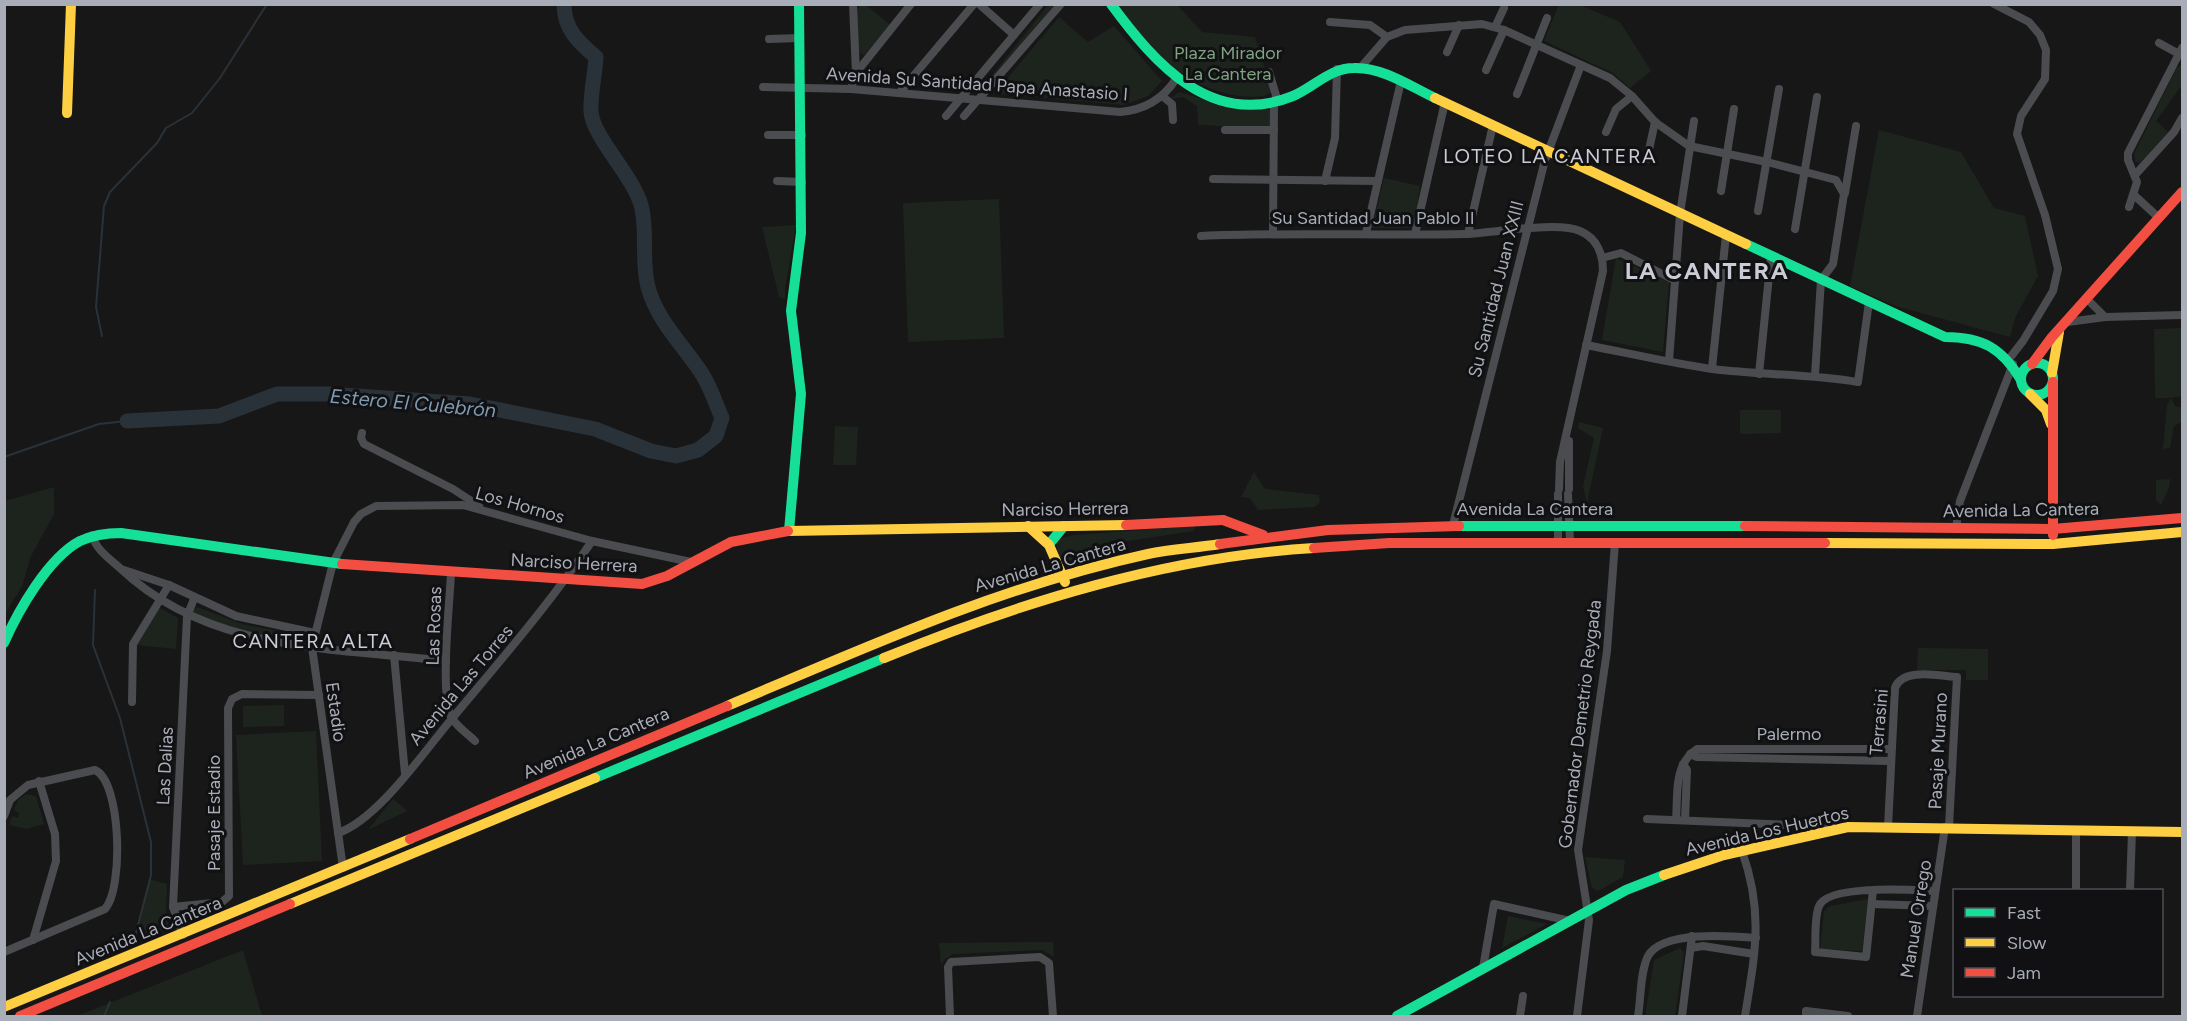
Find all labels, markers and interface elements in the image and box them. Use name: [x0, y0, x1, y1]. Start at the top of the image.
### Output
park label: Plaza Mirador La Cantera: [1174, 42, 1282, 85]
street label: Avenida Su Santidad Papa Anastasio I: [825, 62, 1129, 106]
district label: LOTEO LA CANTERA: [1443, 144, 1657, 168]
street label: Su Santidad Juan XXIII: [1463, 198, 1529, 380]
street label: Su Santidad Juan Pablo II: [1271, 207, 1475, 229]
district label: LA CANTERA: [1625, 256, 1789, 285]
water label: Estero El Culebrón: [329, 384, 497, 422]
street label: Los Hornos: [473, 482, 567, 528]
street label: Narciso Herrera: [1001, 497, 1129, 521]
street label: Avenida La Cantera: [1457, 498, 1613, 520]
street label: Avenida La Cantera: [1943, 498, 2099, 522]
street label: Avenida La Cantera: [972, 533, 1128, 597]
street label: Narciso Herrera: [510, 549, 638, 577]
street label: Las Rosas: [422, 586, 446, 666]
street label: Gobernador Demetrio Reygada: [1554, 598, 1606, 850]
street label: Avenida Las Torres: [404, 620, 518, 750]
district label: CANTERA ALTA: [232, 629, 394, 653]
street label: Estadio: [321, 681, 351, 743]
street label: Terrasini: [1865, 688, 1893, 756]
street label: Pasaje Murano: [1924, 692, 1952, 810]
street label: Avenida La Cantera: [520, 702, 672, 784]
street label: Palermo: [1756, 723, 1822, 745]
street label: Las Dalias: [152, 726, 178, 806]
street label: Pasaje Estadio: [203, 755, 225, 871]
street label: Avenida Los Huertos: [1683, 801, 1851, 861]
street label: Manuel Orrego: [1896, 858, 1936, 980]
legend: [1953, 889, 2163, 997]
street label: Avenida La Cantera: [71, 892, 225, 970]
text: Fast: [2007, 902, 2041, 924]
text: Slow: [2007, 932, 2046, 954]
text: Jam: [2007, 962, 2041, 984]

